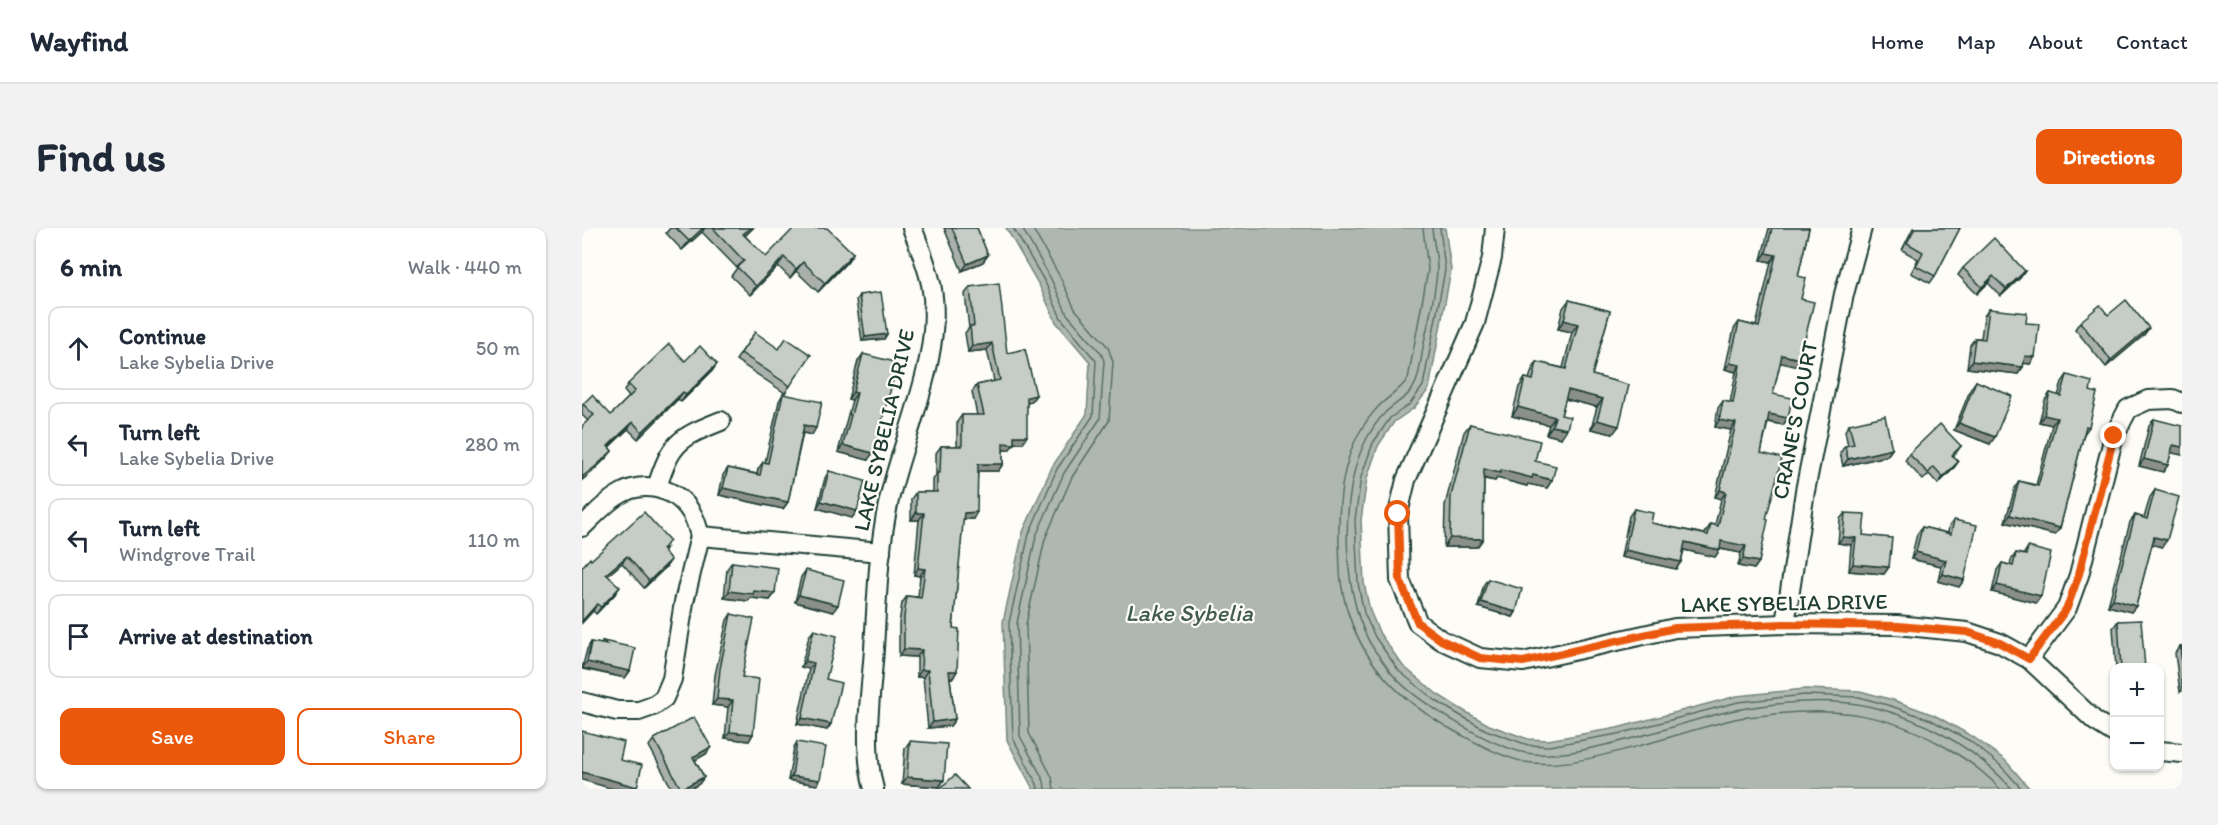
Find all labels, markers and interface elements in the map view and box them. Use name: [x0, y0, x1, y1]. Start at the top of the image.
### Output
text: Wayfind: [30, 24, 128, 58]
text: Home: [1871, 29, 1924, 54]
text: Map: [1957, 29, 1996, 54]
text: About: [2029, 29, 2083, 54]
text: Contact: [2116, 29, 2188, 54]
button: Directions: [2036, 129, 2182, 184]
text: Find us: [36, 131, 166, 182]
text: 6 min: [60, 251, 122, 283]
text: Walk · 440 m: [408, 255, 522, 279]
text: Continue: [119, 323, 206, 350]
street label: LAKE SYBELIA DRIVE: [848, 326, 920, 534]
icon: ahead: [62, 332, 95, 365]
text: 50 m: [476, 336, 520, 360]
street label: CRANE'S COURT: [1766, 338, 1824, 502]
text: Lake Sybelia Drive: [119, 350, 274, 374]
text: Turn left: [119, 419, 200, 446]
route end: [2100, 422, 2126, 448]
icon: left: [62, 428, 95, 461]
text: 280 m: [465, 432, 520, 456]
text: Lake Sybelia Drive: [119, 446, 274, 470]
route start: [1384, 500, 1410, 526]
text: Turn left: [119, 515, 200, 542]
icon: left: [62, 524, 95, 557]
text: 110 m: [468, 528, 520, 552]
text: Windgrove Trail: [119, 542, 255, 566]
street label: LAKE SYBELIA DRIVE: [1680, 588, 1888, 618]
water label: Lake Sybelia: [1125, 598, 1254, 627]
icon: arrive: [62, 620, 95, 653]
text: Arrive at destination: [119, 623, 313, 650]
map controls: [2110, 663, 2164, 771]
button: +: [2110, 663, 2164, 717]
button: Save: [60, 708, 285, 765]
button: Share: [297, 708, 522, 765]
button: −: [2110, 717, 2164, 771]

